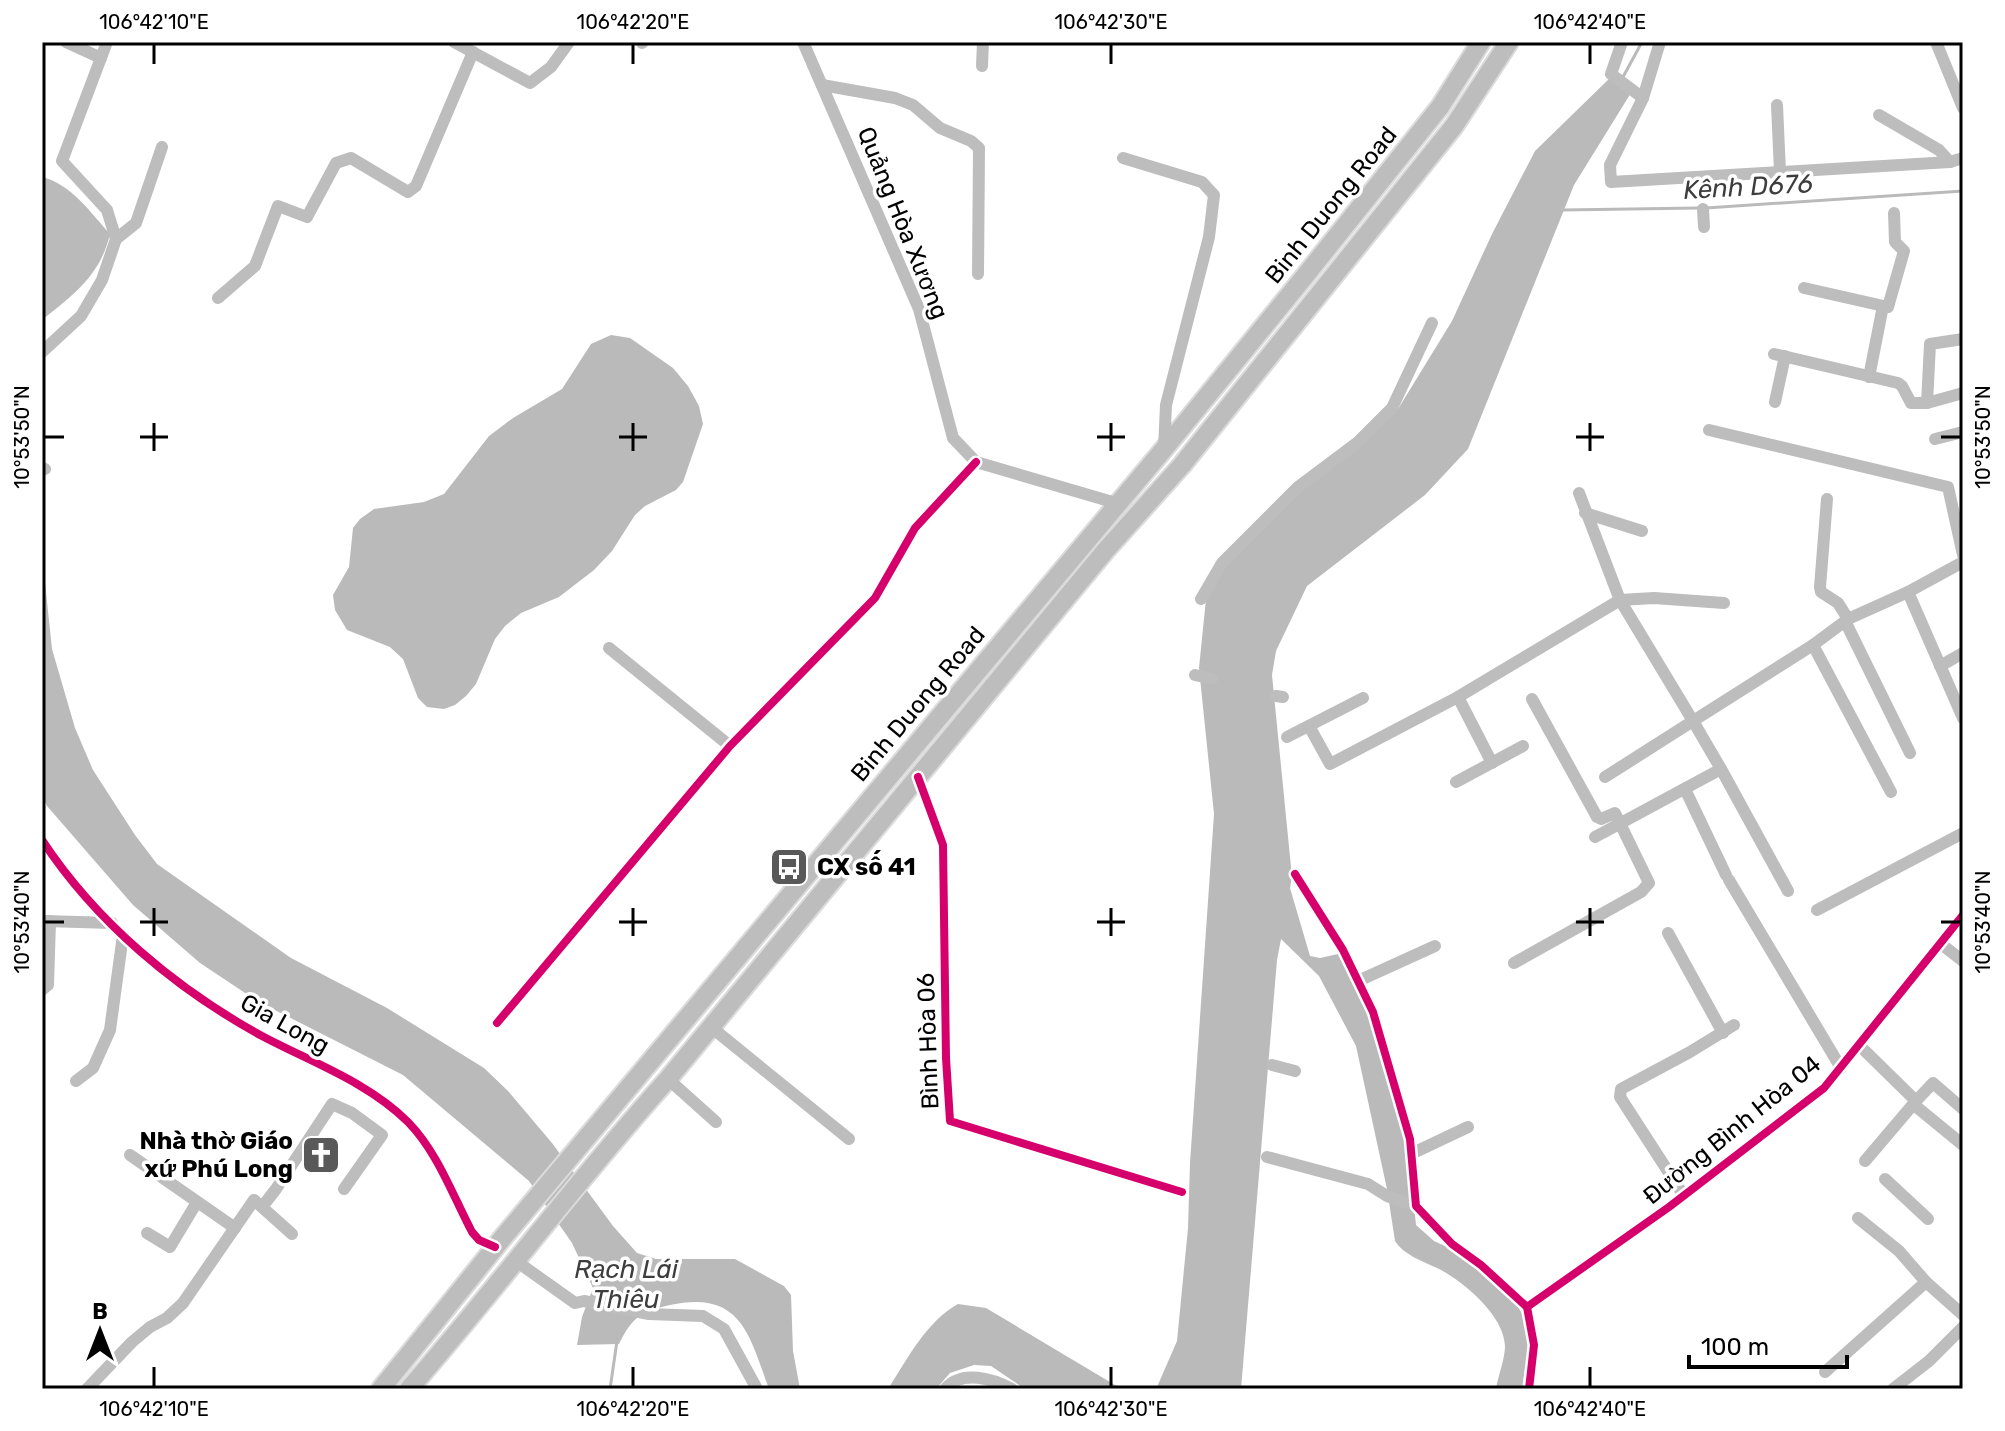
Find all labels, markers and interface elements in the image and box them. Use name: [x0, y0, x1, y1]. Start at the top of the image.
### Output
text: 106°42'10"E: [99, 10, 209, 34]
text: 106°42'20"E: [577, 10, 689, 34]
text: 106°42'30"E: [1054, 10, 1168, 34]
text: 106°42'40"E: [1534, 10, 1646, 34]
street label: Binh Duong Road: [1259, 121, 1403, 289]
street label: Quảng Hòa Xương: [852, 123, 954, 323]
water label: Kênh D676: [1682, 168, 1814, 206]
text: 10°53'50"N: [10, 385, 34, 489]
text: 10°53'50"N: [1971, 385, 1995, 489]
street label: Binh Duong Road: [845, 621, 991, 787]
bus stop icon: CX số 41: [768, 846, 810, 888]
place label: CX số 41: [817, 850, 916, 881]
text: 10°53'40"N: [10, 871, 34, 973]
text: 10°53'40"N: [1971, 871, 1995, 973]
street label: Bình Hòa 06: [912, 972, 944, 1110]
street label: Gia Long: [236, 988, 334, 1060]
street label: Đường Bình Hòa 04: [1638, 1050, 1827, 1210]
place label: Nhà thờ Giáo xứ Phú Long: [139, 1127, 293, 1183]
church icon: Nhà thờ Giáo xứ Phú Long: [300, 1134, 342, 1176]
water label: Rạch Lái Thiêu: [574, 1254, 679, 1315]
north arrow: [60, 1291, 140, 1371]
text: B: [92, 1298, 108, 1325]
scale bar: [1689, 1319, 1847, 1369]
text: 100 m: [1701, 1333, 1769, 1361]
text: 106°42'10"E: [99, 1397, 209, 1421]
text: 106°42'20"E: [577, 1397, 689, 1421]
text: 106°42'30"E: [1054, 1397, 1168, 1421]
text: 106°42'40"E: [1534, 1397, 1646, 1421]

